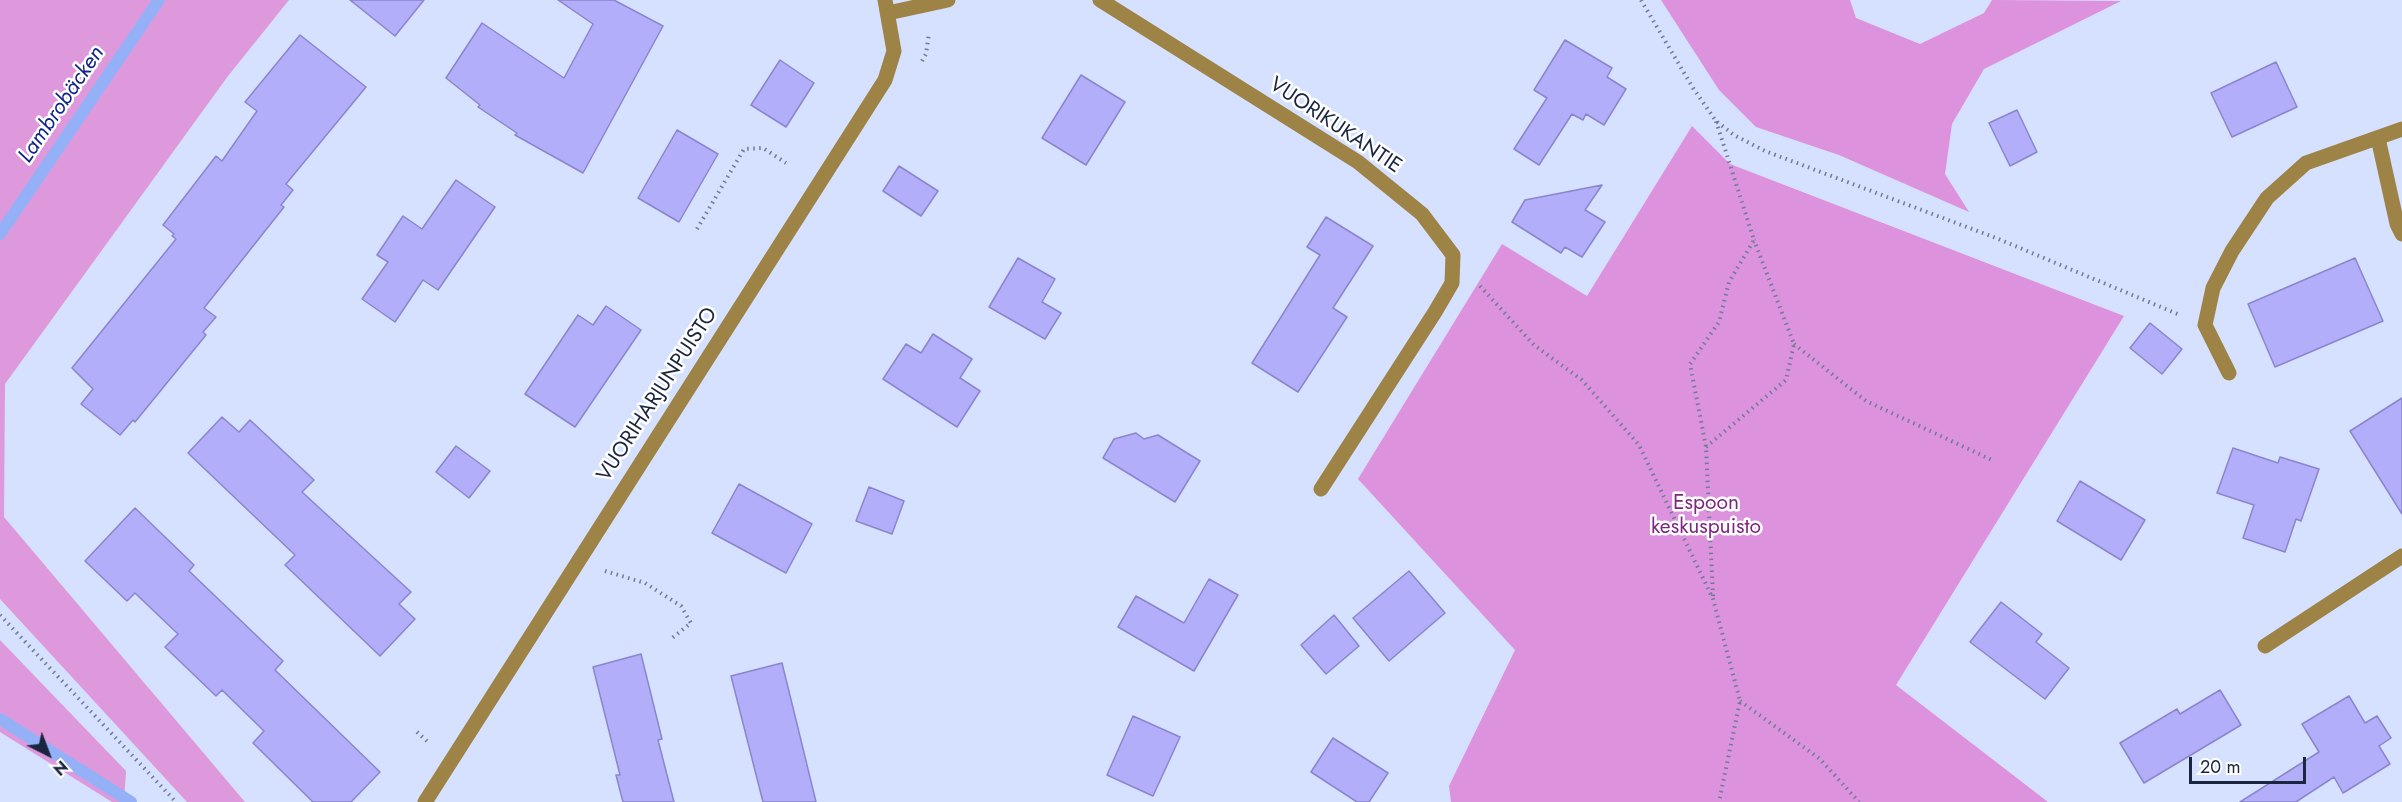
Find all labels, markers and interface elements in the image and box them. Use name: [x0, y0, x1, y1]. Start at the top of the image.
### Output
water label: Lambrobäcken: [13, 42, 111, 168]
street label: VUORIKUKANTIE: [1264, 73, 1406, 179]
street label: VUORIHARJUNPUISTO: [592, 303, 724, 487]
park label: Espoon keskuspuisto: [1651, 491, 1761, 541]
north arrow: [18, 724, 78, 784]
scale bar: [2192, 745, 2309, 783]
text: 20 m: [2200, 754, 2240, 780]
text: N: [48, 755, 73, 781]

